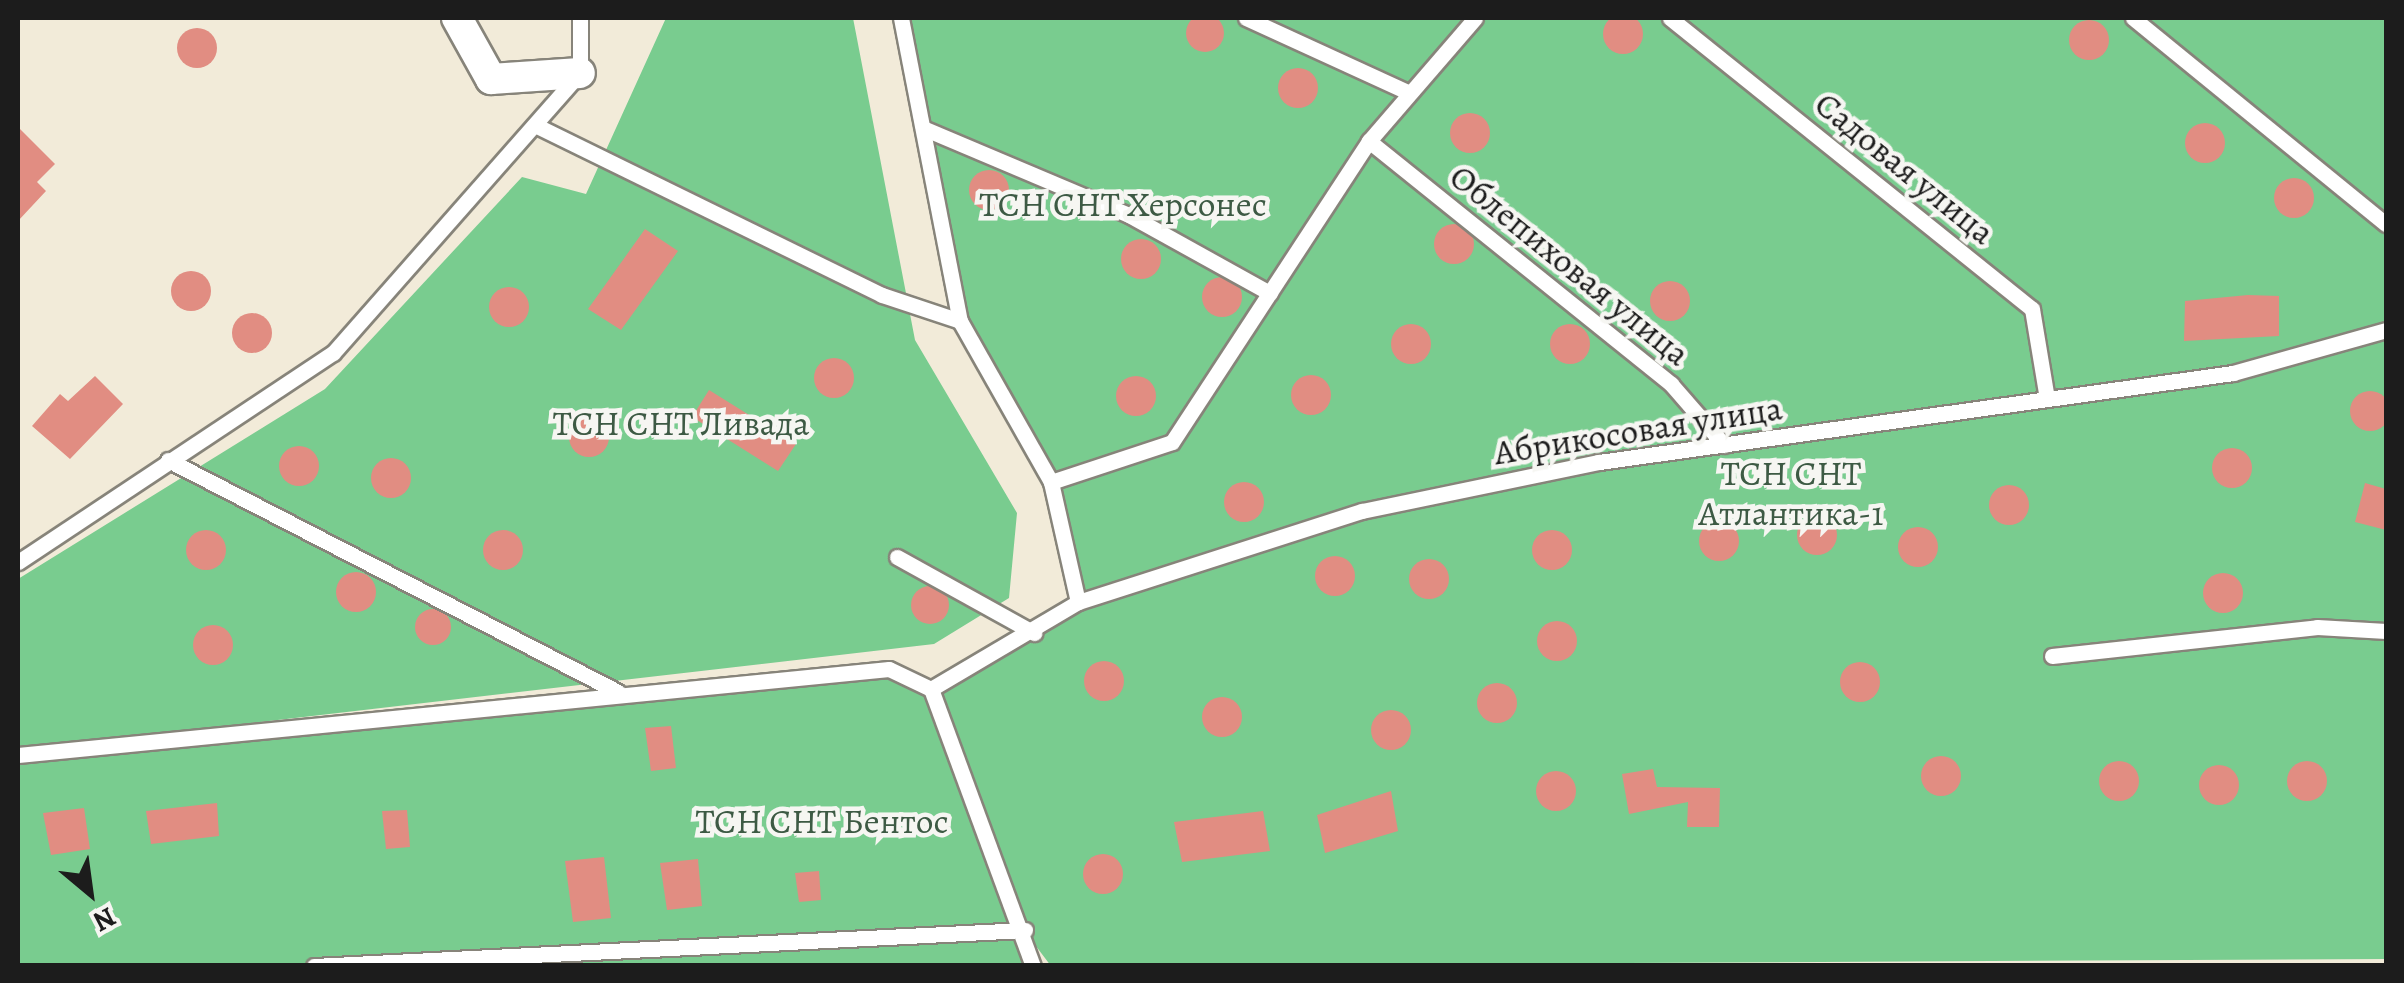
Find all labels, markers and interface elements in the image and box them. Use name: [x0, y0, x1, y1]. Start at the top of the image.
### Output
street label: Садовая улица: [1807, 83, 2003, 253]
street label: Облепиховая улица: [1442, 155, 1698, 375]
park label: ТСН СНТ Херсонес: [979, 183, 1267, 225]
street label: Абрикосовая улица: [1491, 387, 1785, 473]
park label: ТСН СНТ Ливада: [553, 402, 809, 444]
park label: ТСН СНТ Атлантика-1: [1699, 452, 1883, 534]
park label: ТСН СНТ Бентос: [695, 800, 949, 842]
north arrow: [40, 843, 140, 943]
text: N: [86, 898, 123, 941]

